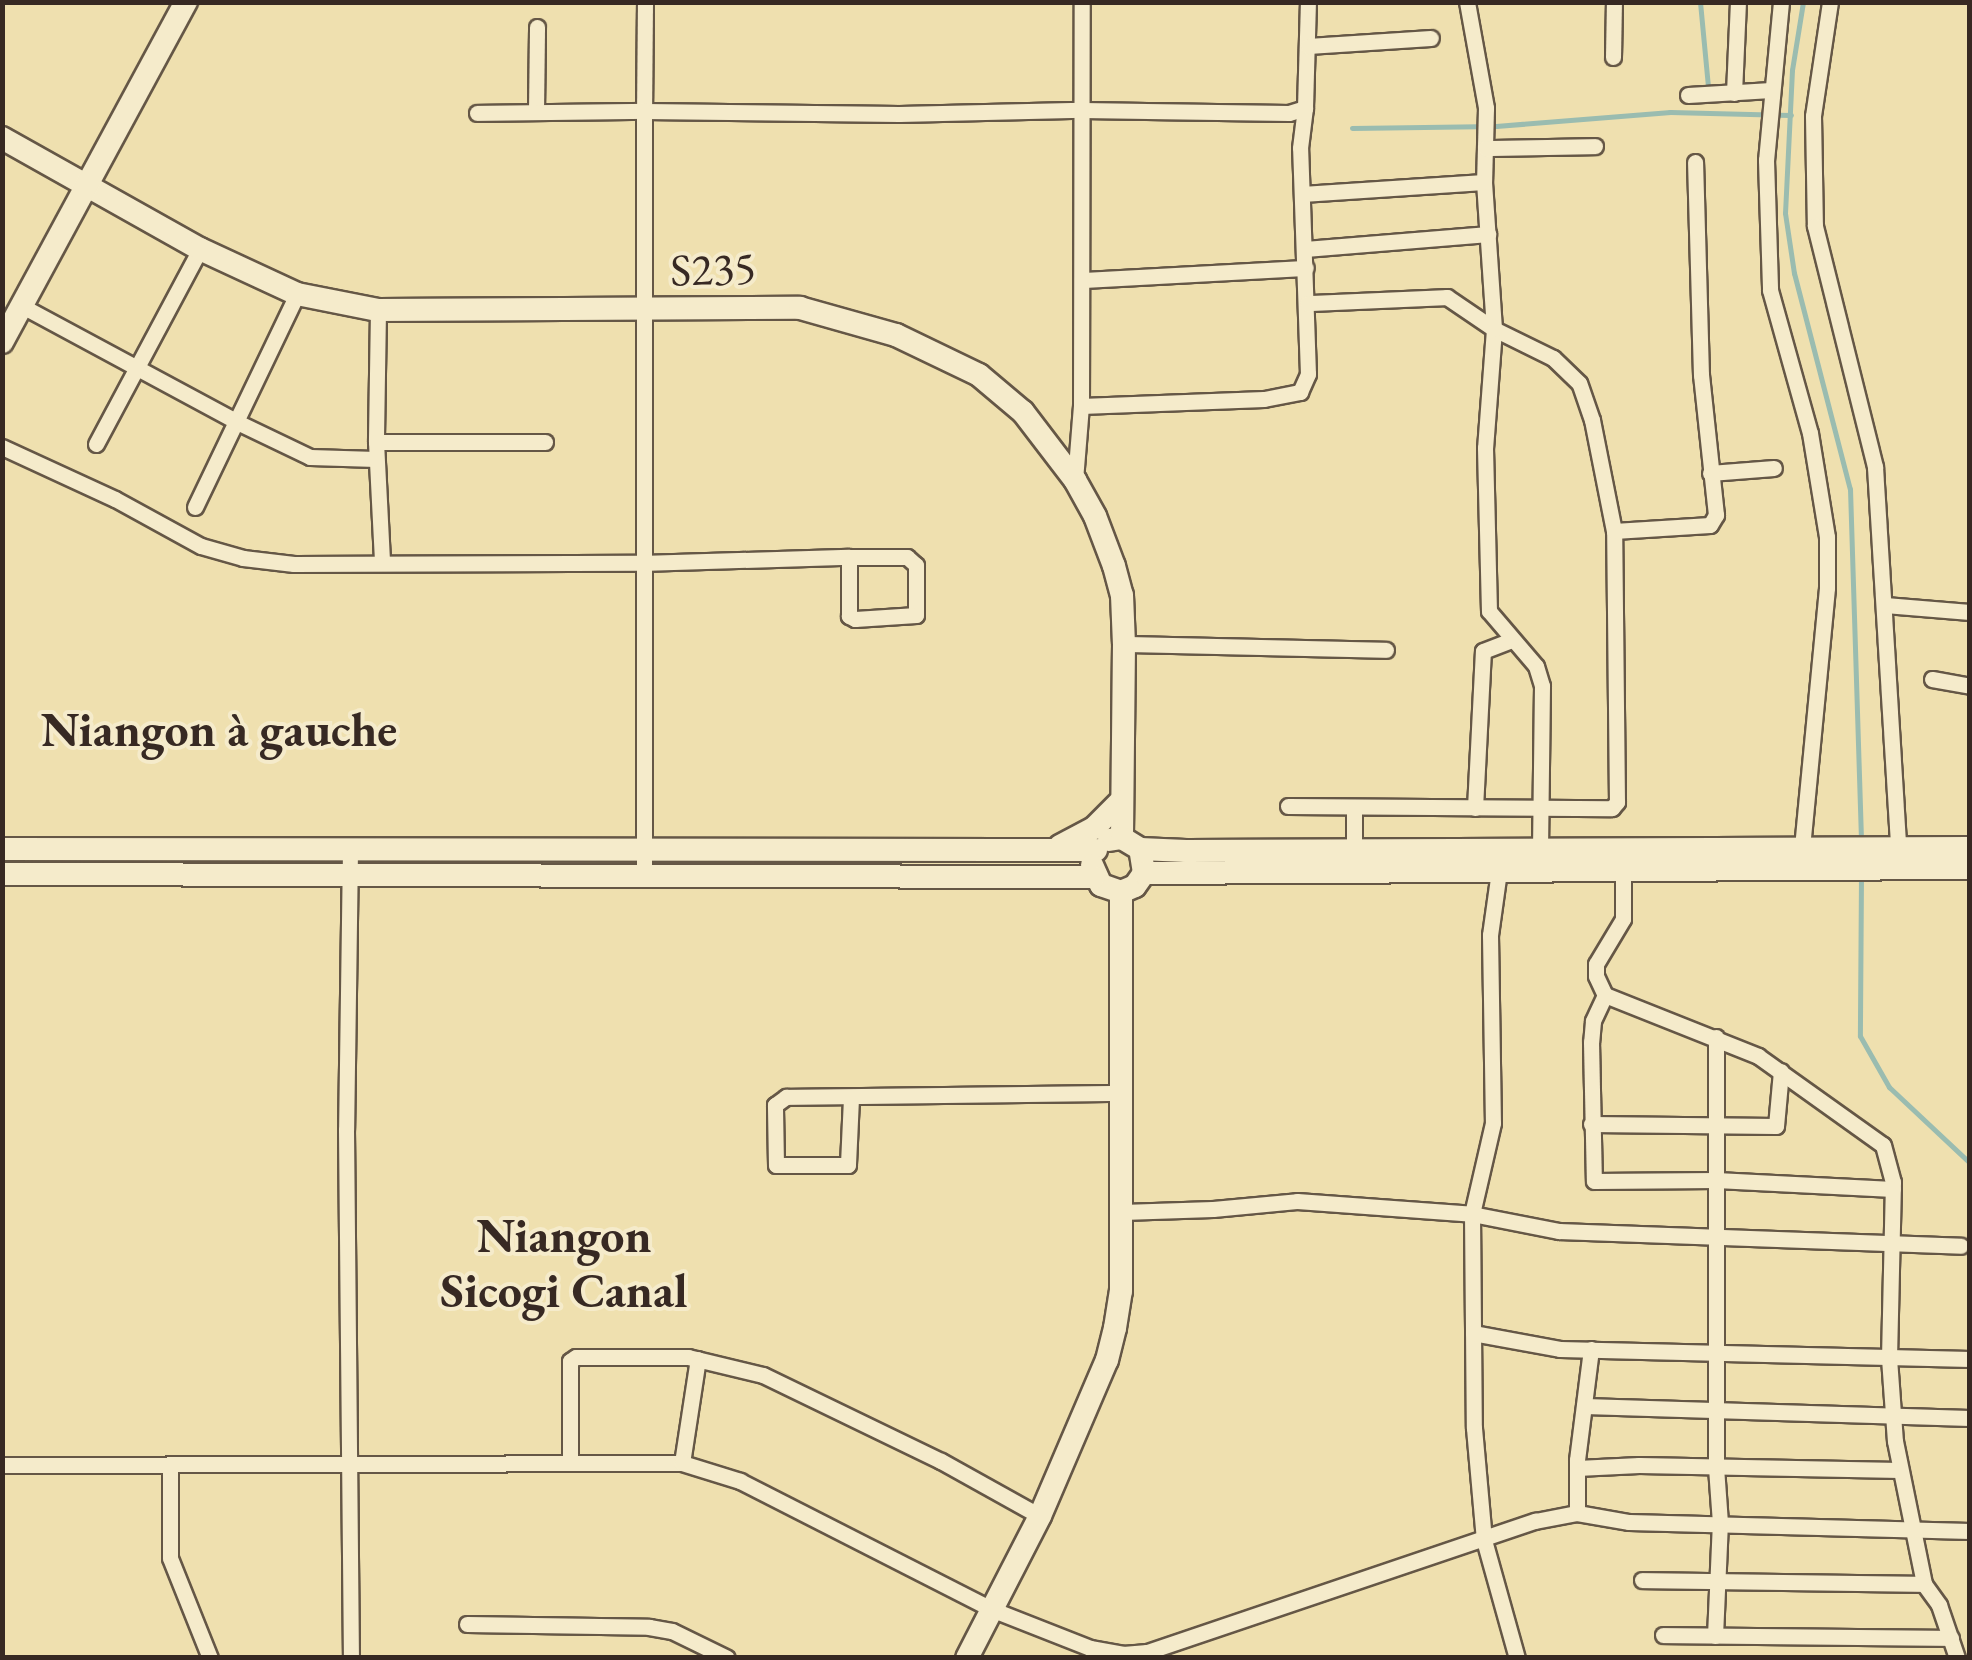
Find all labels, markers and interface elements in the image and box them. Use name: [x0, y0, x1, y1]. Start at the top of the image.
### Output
street label: S235: [669, 241, 757, 297]
district label: Niangon à gauche: [41, 701, 397, 759]
district label: Niangon Sicogi Canal: [440, 1206, 688, 1319]

